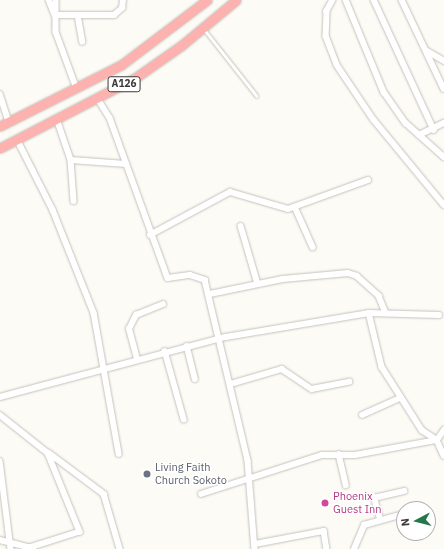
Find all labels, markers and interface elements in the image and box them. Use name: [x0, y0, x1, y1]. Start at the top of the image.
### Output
road number: A126: [107, 76, 141, 92]
place label: Living Faith Church Sokoto: [155, 461, 227, 487]
marker: Living Faith Church Sokoto: [142, 469, 152, 479]
place label: Phoenix Guest Inn: [333, 490, 382, 516]
marker: Phoenix Guest Inn: [320, 498, 330, 508]
north arrow: [396, 501, 436, 541]
text: N: [398, 518, 413, 527]

